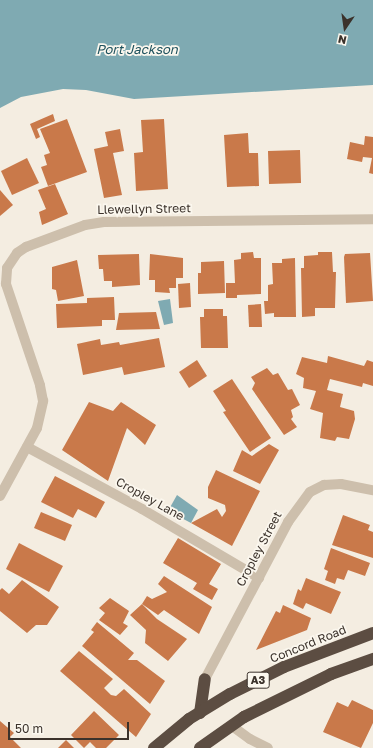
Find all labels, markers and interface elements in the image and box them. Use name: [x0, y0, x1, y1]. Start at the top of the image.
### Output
north arrow: [325, 8, 365, 48]
text: N: [337, 33, 348, 47]
water label: Port Jackson: [96, 41, 178, 57]
street label: Llewellyn Street: [97, 201, 191, 217]
street label: Cropley Lane: [113, 474, 187, 524]
street label: Cropley Street: [233, 509, 285, 589]
street label: Concord Road: [268, 622, 348, 666]
road number: A3: [246, 671, 270, 689]
scale bar: [10, 714, 131, 740]
text: 50 m: [15, 721, 43, 736]

